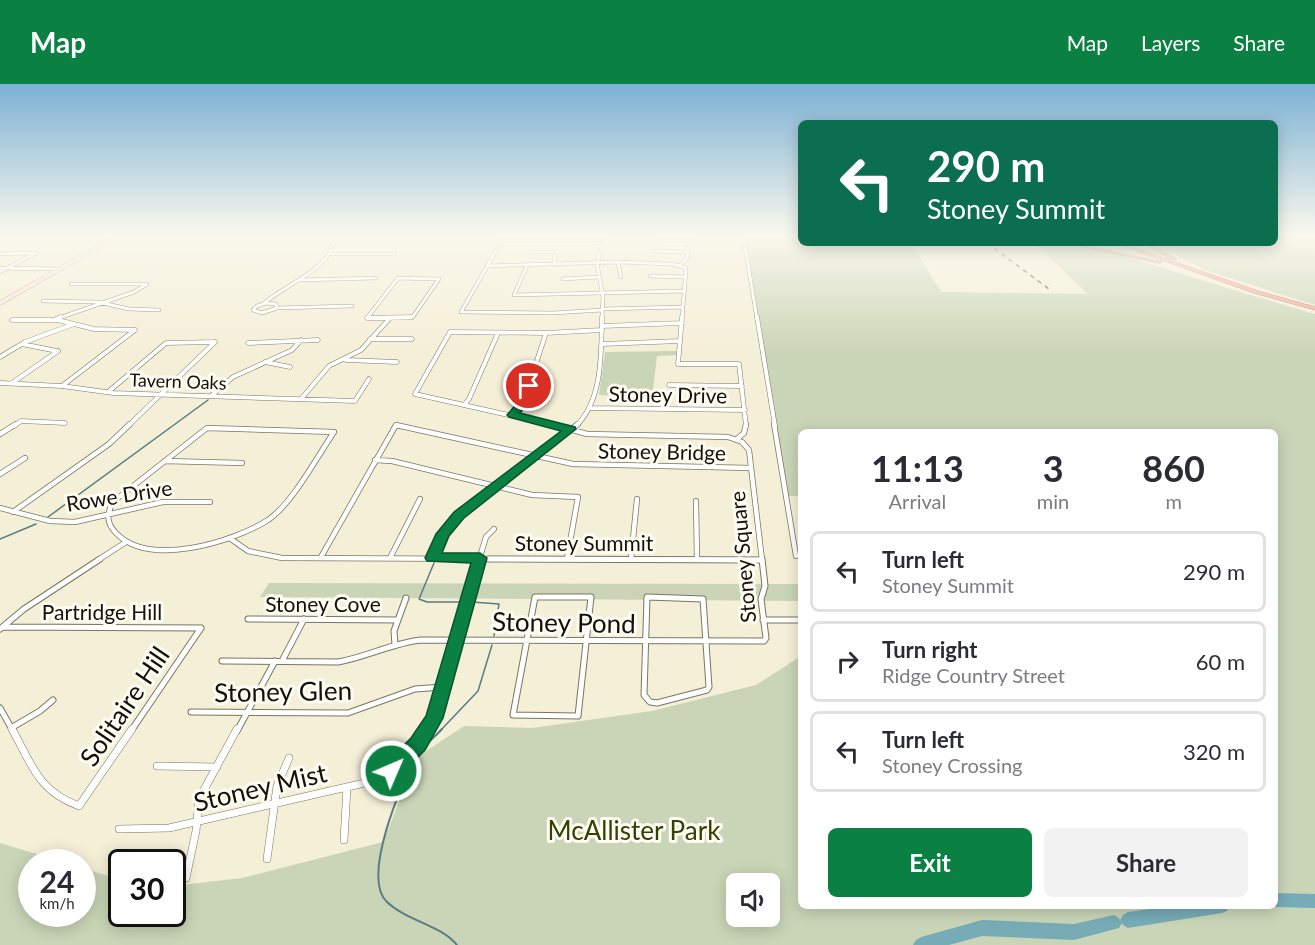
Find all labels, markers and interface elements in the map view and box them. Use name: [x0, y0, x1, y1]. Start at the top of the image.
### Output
text: Map: [30, 25, 86, 59]
text: Map: [1067, 30, 1108, 55]
text: Layers: [1141, 30, 1200, 55]
text: Share: [1233, 30, 1285, 55]
text: 290 m: [927, 141, 1045, 191]
icon: left: [828, 144, 906, 222]
text: Stoney Summit: [927, 192, 1105, 225]
pin: [503, 360, 554, 411]
street label: Tavern Oaks: [129, 368, 227, 394]
icon: arrive: [512, 369, 545, 402]
street label: Stoney Drive: [608, 380, 728, 408]
street label: Stoney Bridge: [598, 437, 726, 465]
text: 11:13: [871, 446, 964, 490]
text: 3: [1043, 446, 1064, 490]
text: 860: [1142, 446, 1205, 490]
street label: Rowe Drive: [64, 474, 174, 516]
text: Arrival: [889, 489, 946, 513]
text: min: [1037, 489, 1069, 513]
text: m: [1165, 489, 1182, 513]
street label: Stoney Square: [724, 490, 760, 624]
street label: Stoney Summit: [515, 530, 654, 555]
text: Turn left: [882, 546, 964, 573]
icon: left: [831, 555, 864, 588]
text: 290 m: [1183, 558, 1245, 585]
text: Stoney Summit: [882, 573, 1014, 597]
street label: Stoney Cove: [265, 591, 381, 616]
street label: Partridge Hill: [42, 599, 162, 624]
street label: Stoney Pond: [492, 605, 636, 639]
text: Turn right: [882, 636, 977, 663]
street label: Solitaire Hill: [72, 640, 176, 772]
icon: right: [831, 645, 864, 678]
text: 60 m: [1196, 648, 1245, 675]
text: Ridge Country Street: [882, 663, 1065, 687]
street label: Stoney Glen: [214, 674, 352, 708]
text: Turn left: [882, 726, 964, 753]
icon: left: [831, 735, 864, 768]
text: 320 m: [1183, 738, 1245, 765]
position arrow: [359, 739, 423, 803]
text: Stoney Crossing: [882, 753, 1022, 777]
street label: Stoney Mist: [190, 756, 330, 818]
park label: McAllister Park: [548, 814, 721, 846]
button: Exit: [828, 828, 1032, 897]
button: Share: [1044, 828, 1248, 897]
speed limit sign: 30: [108, 849, 186, 927]
text: 24: [40, 863, 74, 899]
map controls: [726, 873, 780, 927]
button: sound: [726, 873, 780, 927]
text: km/h: [39, 894, 75, 912]

